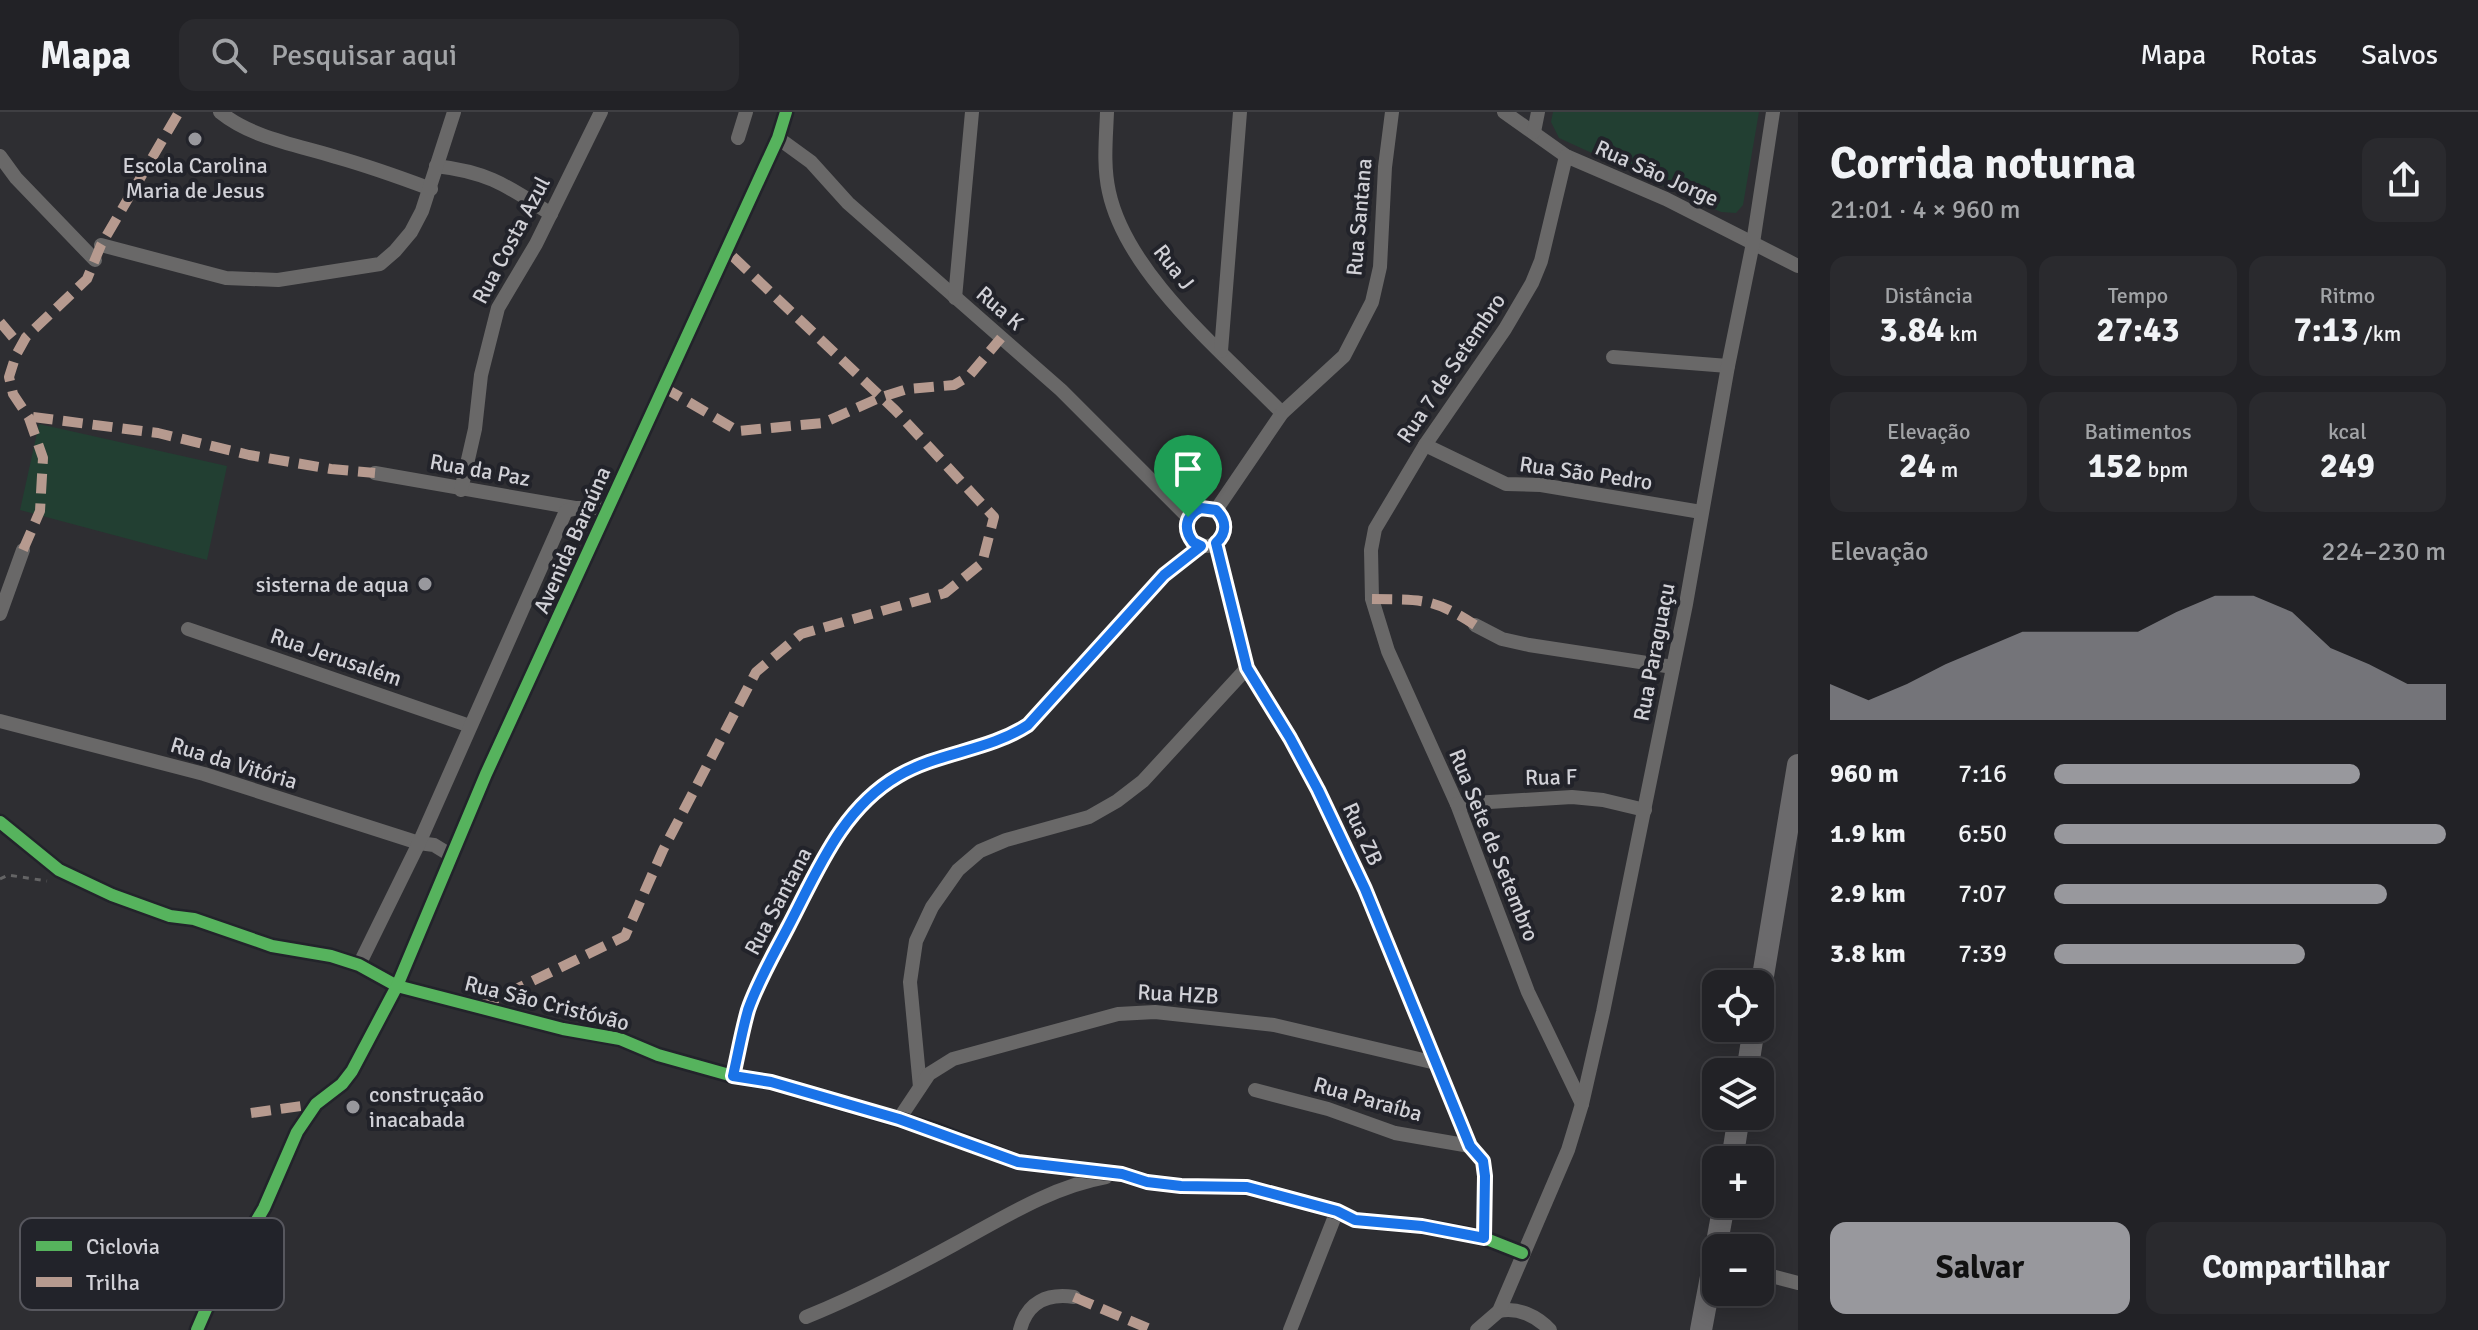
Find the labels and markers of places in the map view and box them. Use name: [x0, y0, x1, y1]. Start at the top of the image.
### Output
marker: Escola Carolina Maria de Jesus: [186, 130, 204, 148]
place label: Escola Carolina Maria de Jesus: [122, 152, 268, 204]
pin: [1154, 435, 1222, 517]
place label: sisterna de aqua: [256, 571, 409, 598]
marker: sisterna de aqua: [416, 575, 434, 593]
place label: construçaão inacabada: [369, 1081, 484, 1133]
marker: construçaão inacabada: [344, 1098, 362, 1116]

